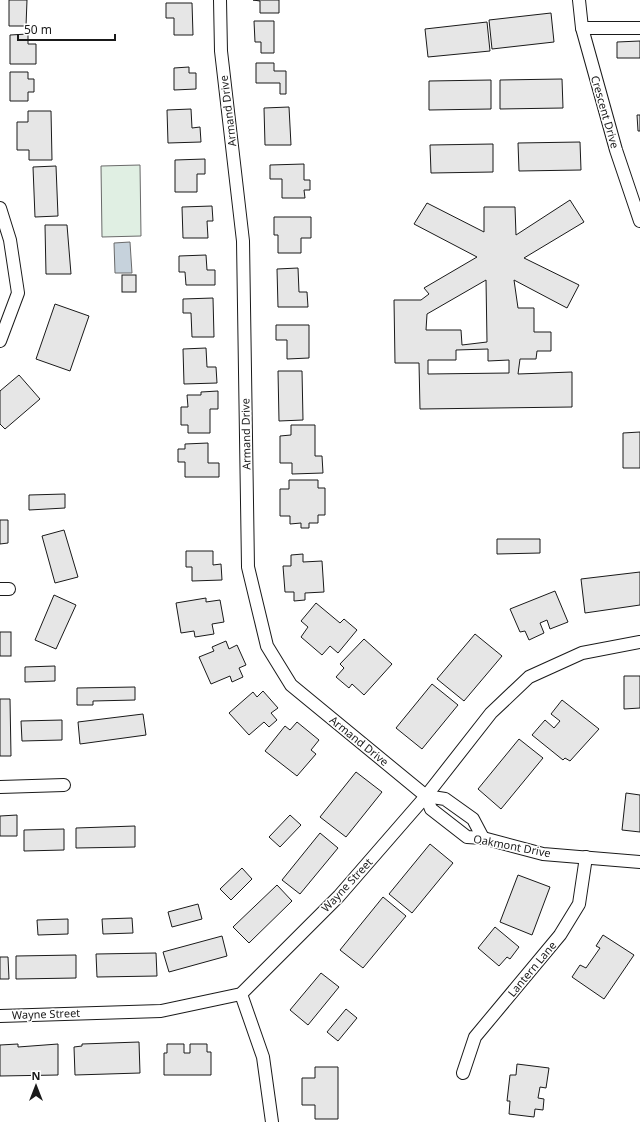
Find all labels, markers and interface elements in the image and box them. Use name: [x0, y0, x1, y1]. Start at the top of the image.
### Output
scale bar: [18, 16, 115, 42]
text: 50 m: [24, 21, 52, 38]
street label: Crescent Drive: [588, 74, 623, 150]
street label: Armand Drive: [216, 75, 239, 148]
street label: Armand Drive: [237, 398, 254, 470]
street label: Armand Drive: [327, 712, 392, 769]
street label: Oakmont Drive: [472, 831, 552, 860]
street label: Wayne Street: [318, 855, 375, 915]
street label: Lantern Lane: [504, 938, 559, 1000]
street label: Wayne Street: [12, 1005, 80, 1022]
north arrow: [16, 1066, 56, 1106]
text: N: [32, 1068, 40, 1083]

